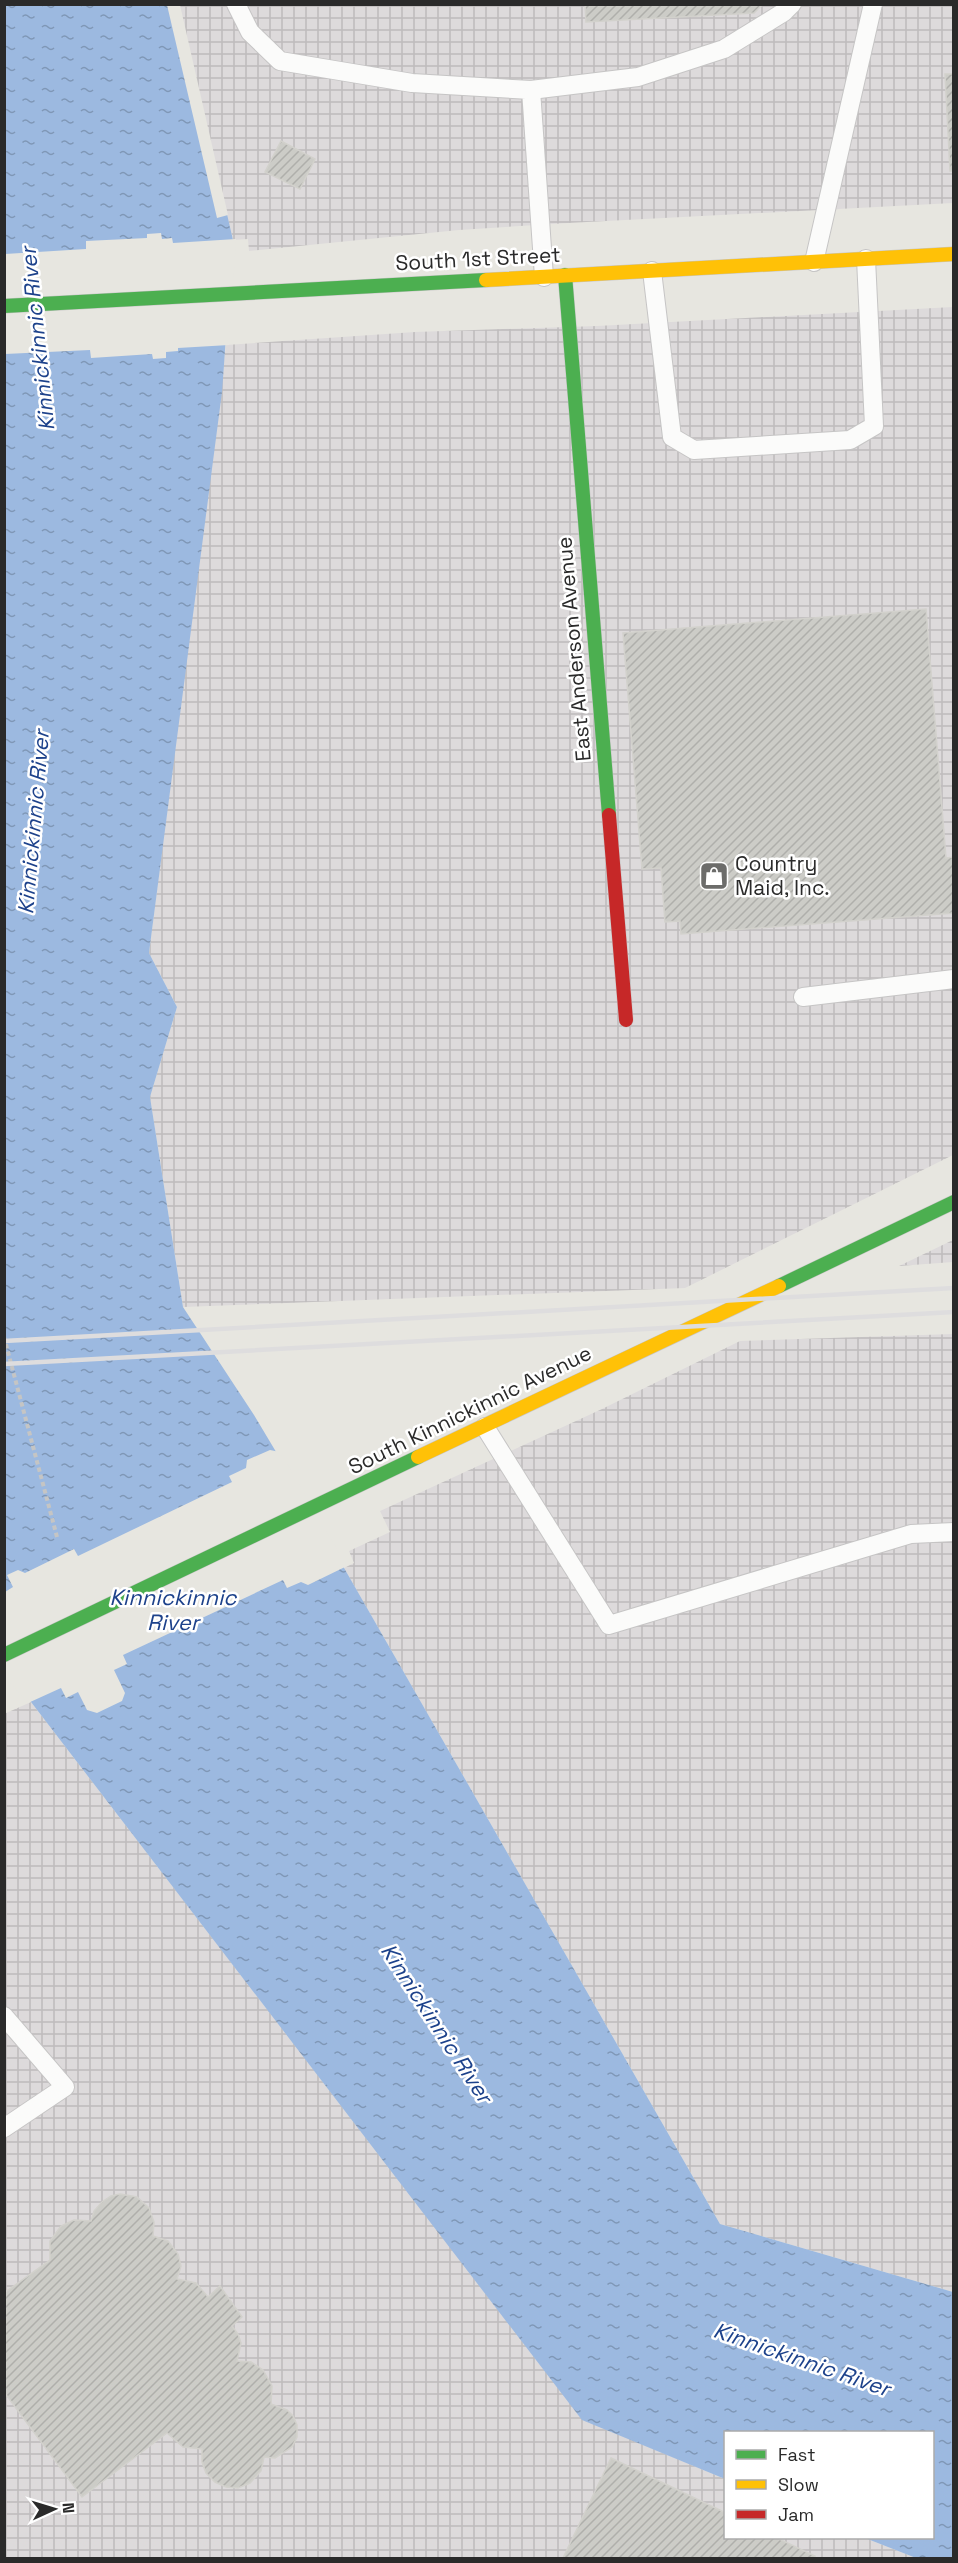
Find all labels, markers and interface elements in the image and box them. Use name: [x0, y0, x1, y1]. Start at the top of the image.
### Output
street label: South 1st Street: [395, 241, 561, 276]
water label: Kinnickinnic River: [13, 243, 61, 432]
street label: East Anderson Avenue: [550, 536, 597, 762]
water label: Kinnickinnic River: [11, 726, 55, 915]
place label: Country Maid, Inc.: [735, 850, 830, 901]
shop icon: Country Maid, Inc.: [698, 860, 730, 892]
street label: South Kinnickinnic Avenue: [344, 1339, 596, 1480]
water label: Kinnickinnic River: [109, 1583, 237, 1636]
water label: Kinnickinnic River: [375, 1938, 501, 2110]
water label: Kinnickinnic River: [710, 2316, 896, 2403]
legend: [724, 2431, 934, 2539]
text: Fast: [778, 2443, 815, 2466]
text: Slow: [778, 2473, 819, 2496]
north arrow: [24, 2479, 84, 2539]
text: N: [58, 2502, 79, 2514]
text: Jam: [778, 2503, 814, 2526]

